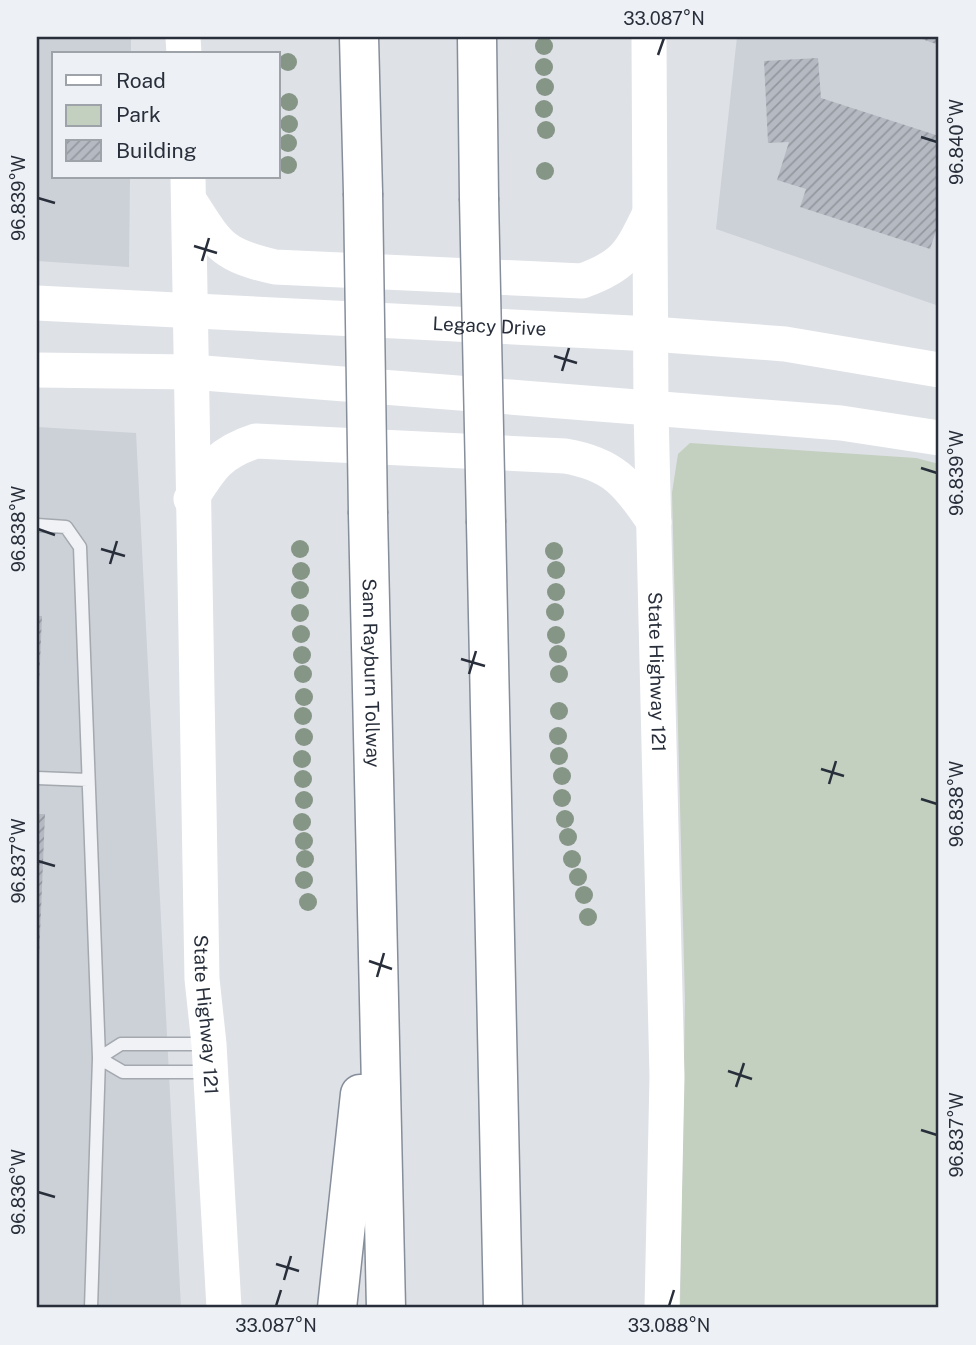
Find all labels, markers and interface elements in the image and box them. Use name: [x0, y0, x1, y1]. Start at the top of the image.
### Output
text: 33.087°N: [623, 8, 705, 29]
legend: [52, 52, 280, 178]
text: Road: [116, 68, 166, 93]
text: 96.840°W: [946, 99, 967, 185]
text: Park: [116, 102, 161, 127]
text: Building: [116, 138, 197, 163]
text: 96.839°W: [8, 155, 29, 241]
street label: Legacy Drive: [432, 312, 547, 340]
text: 96.839°W: [946, 430, 967, 516]
text: 96.838°W: [8, 486, 29, 572]
street label: Sam Rayburn Tollway: [358, 578, 385, 768]
street label: State Highway 121: [644, 592, 670, 752]
text: 96.838°W: [946, 761, 967, 847]
text: 96.837°W: [8, 818, 29, 904]
street label: State Highway 121: [190, 935, 223, 1095]
text: 96.837°W: [946, 1092, 967, 1178]
text: 96.836°W: [8, 1149, 29, 1235]
text: 33.087°N: [235, 1315, 317, 1336]
text: 33.088°N: [628, 1315, 710, 1336]

